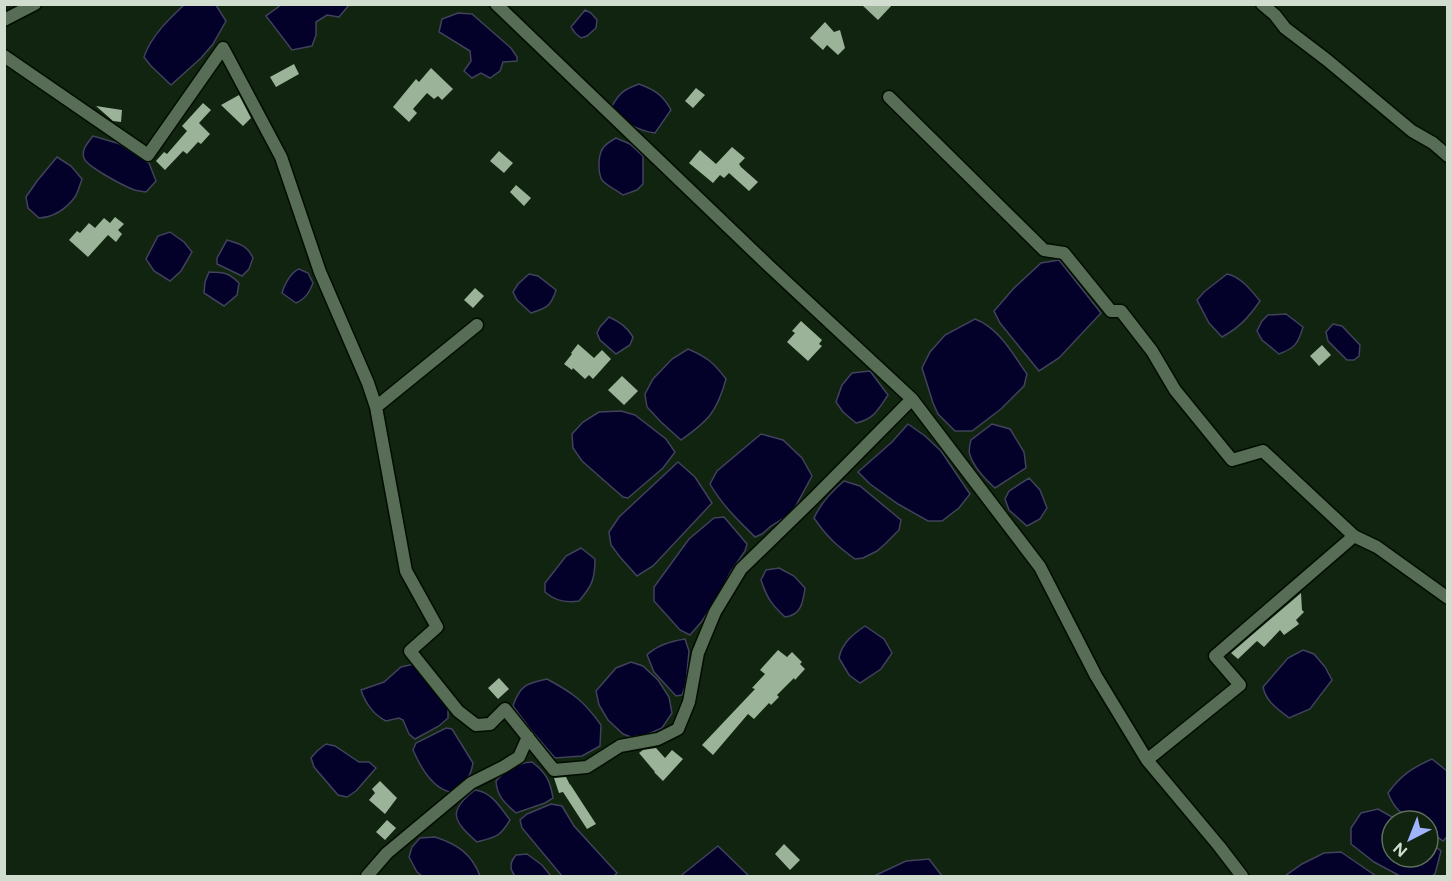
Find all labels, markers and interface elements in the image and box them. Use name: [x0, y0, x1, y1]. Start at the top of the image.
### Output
north arrow: [1380, 809, 1440, 869]
text: N: [1389, 839, 1411, 861]

